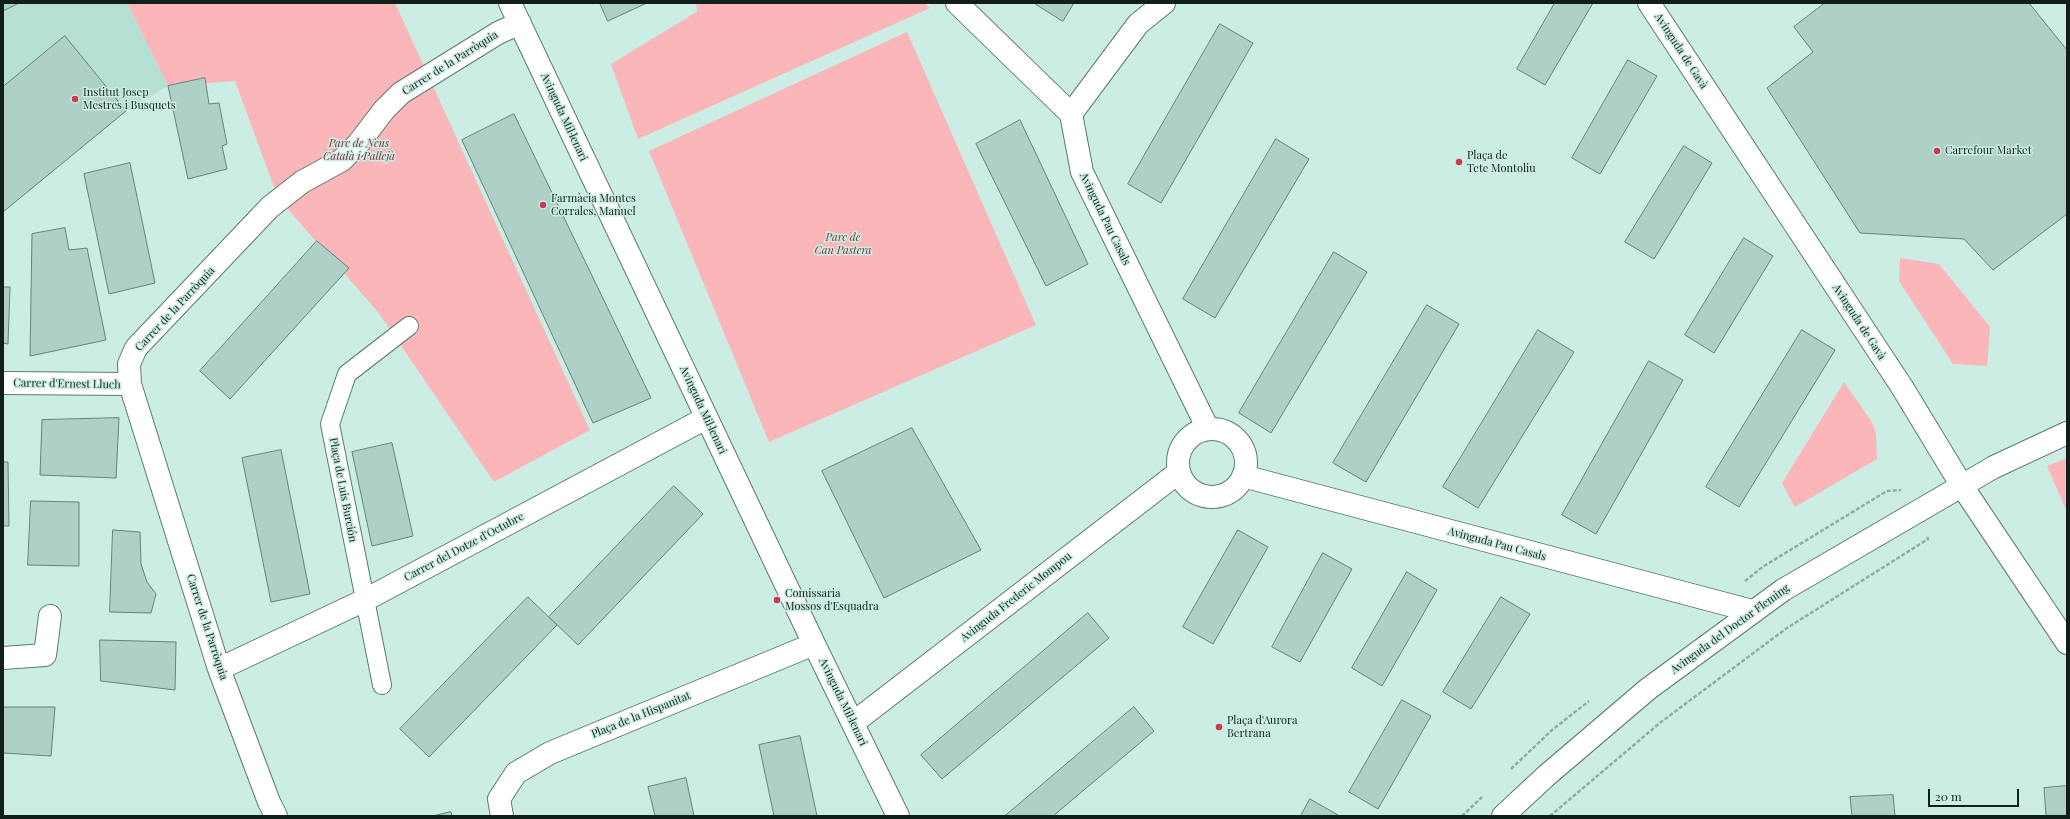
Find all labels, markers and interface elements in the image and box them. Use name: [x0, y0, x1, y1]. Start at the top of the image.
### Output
street label: Avinguda de Gavà: [1652, 11, 1710, 91]
street label: Carrer de la Parròquia: [400, 28, 500, 98]
street label: Avinguda Mil·lenari: [538, 71, 590, 163]
place label: Institut Josep Mestres i Busquets: [83, 86, 176, 112]
marker: Institut Josep Mestres i Busquets: [70, 94, 80, 104]
park label: Parc de Neus Català i Pallejà: [323, 137, 395, 163]
place label: Carrefour Market: [1945, 144, 2032, 158]
marker: Carrefour Market: [1932, 146, 1942, 156]
place label: Plaça de Tete Montoliu: [1467, 149, 1536, 175]
marker: Plaça de Tete Montoliu: [1454, 157, 1464, 167]
street label: Avinguda Pau Casals: [1077, 171, 1133, 267]
place label: Farmàcia Montes Corrales, Manuel: [551, 192, 636, 218]
marker: Farmàcia Montes Corrales, Manuel: [538, 200, 548, 210]
park label: Parc de Can Pastera: [814, 231, 872, 257]
street label: Carrer de la Parròquia: [132, 264, 218, 354]
street label: Avinguda de Gavà: [1830, 282, 1888, 362]
street label: Avinguda Mil·lenari: [677, 364, 729, 456]
street label: Carrer d'Ernest Lluch: [13, 376, 121, 392]
street label: Plaça de Luis Burción: [326, 437, 360, 543]
street label: Carrer del Dotze d'Octubre: [402, 510, 526, 584]
street label: Avinguda Pau Casals: [1446, 525, 1548, 563]
street label: Avinguda Frederic Mompou: [958, 549, 1074, 645]
street label: Carrer de la Parròquia: [184, 572, 230, 682]
street label: Avinguda del Doctor Fleming: [1668, 581, 1792, 677]
place label: Comissaria Mossos d'Esquadra: [785, 587, 879, 613]
marker: Comissaria Mossos d'Esquadra: [772, 595, 782, 605]
street label: Avinguda Mil·lenari: [816, 656, 870, 748]
street label: Plaça de la Hispanitat: [589, 689, 693, 741]
place label: Plaça d'Aurora Bertrana: [1227, 714, 1297, 740]
marker: Plaça d'Aurora Bertrana: [1214, 722, 1224, 732]
scale bar: [1930, 781, 2021, 807]
text: 20 m: [1935, 788, 1962, 804]

